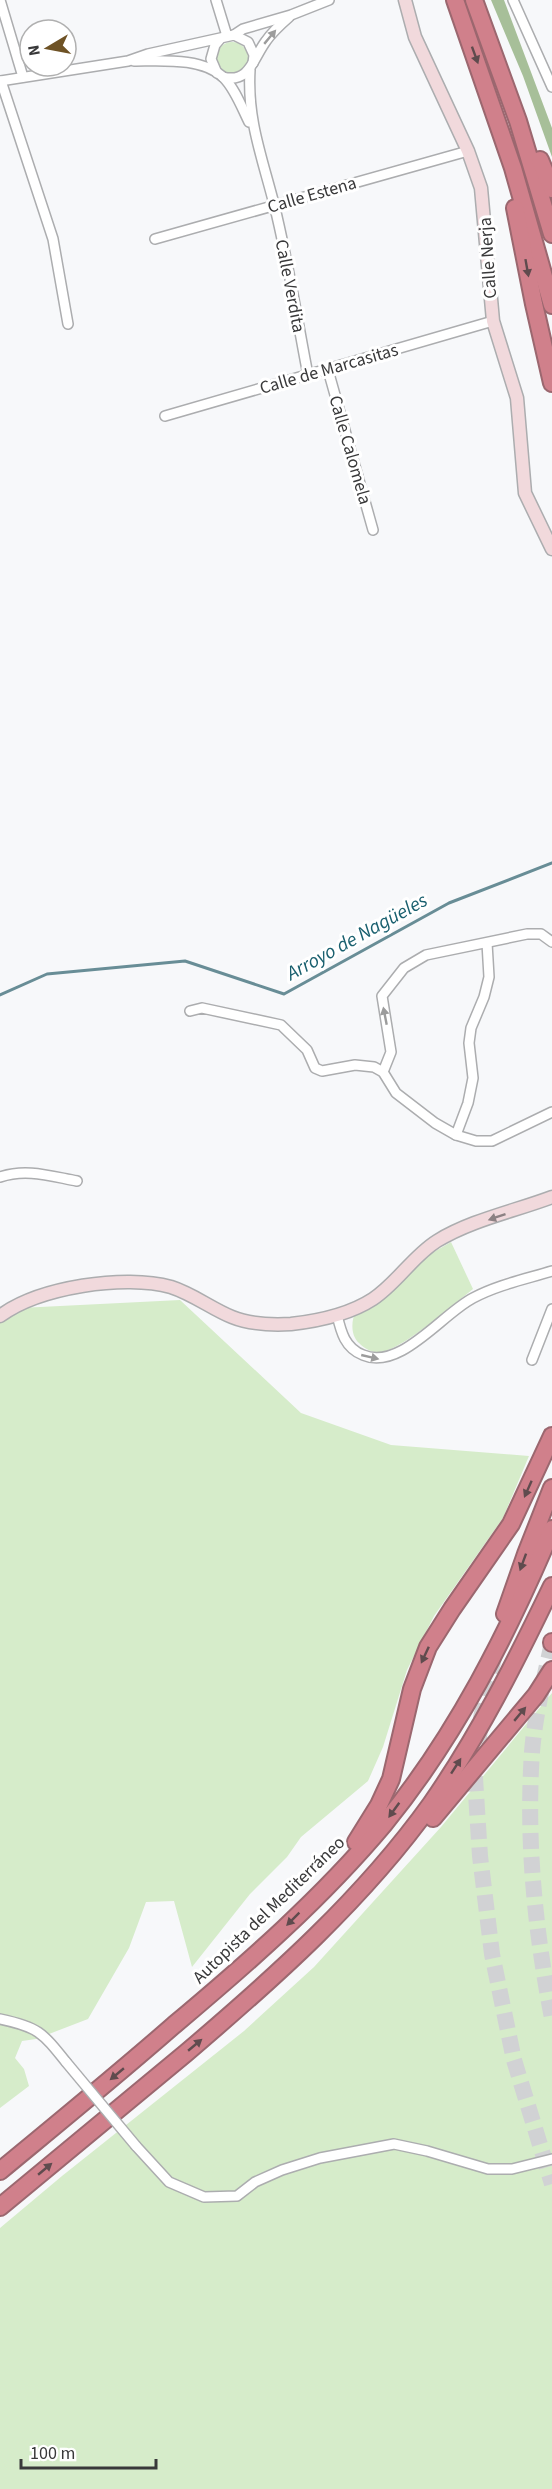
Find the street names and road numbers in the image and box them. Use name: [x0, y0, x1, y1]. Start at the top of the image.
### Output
street label: Calle Estena: [265, 170, 359, 220]
street label: Calle Nerja: [473, 217, 503, 299]
street label: Calle Verdita: [269, 237, 311, 335]
street label: Calle de Marcasitas: [257, 337, 401, 401]
street label: Calle Calomela: [323, 393, 377, 507]
street label: Autopista del Mediterráneo: [187, 1831, 351, 1989]

